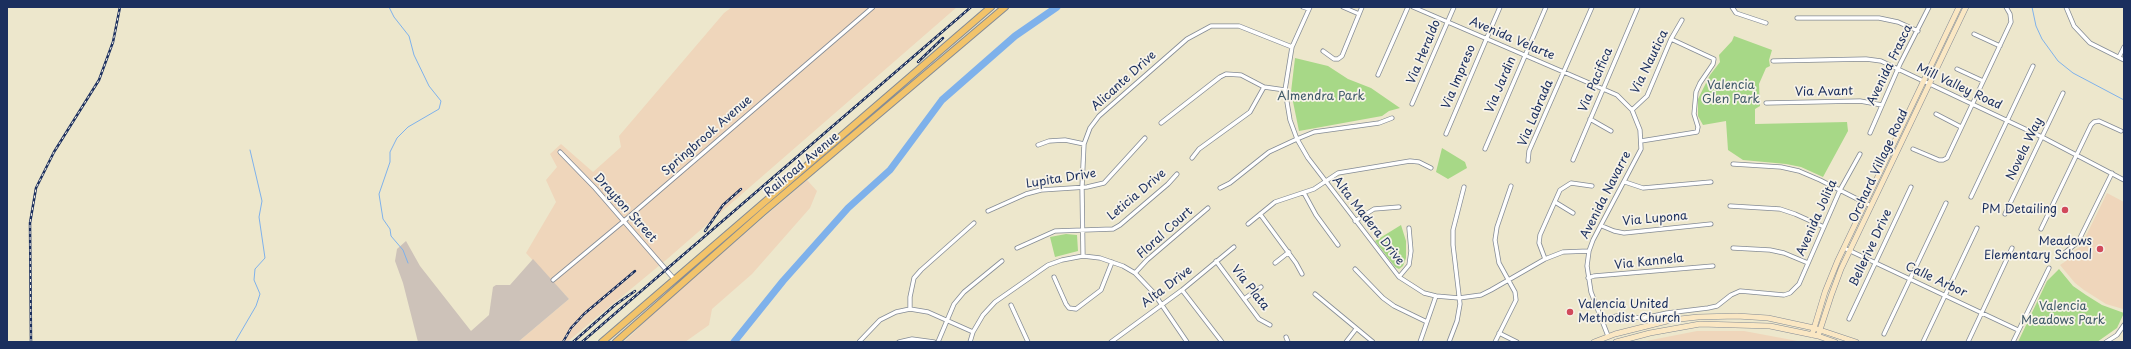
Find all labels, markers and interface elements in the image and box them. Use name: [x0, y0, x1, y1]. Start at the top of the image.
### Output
street label: Avenida Velarte: [1467, 15, 1557, 63]
street label: Via Heraldo: [1404, 18, 1444, 86]
street label: Avenida Frasca: [1864, 22, 1916, 108]
street label: Via Nautica: [1628, 28, 1672, 96]
street label: Via Impreso: [1439, 43, 1479, 111]
street label: Via Pacifica: [1576, 46, 1616, 114]
street label: Alicante Drive: [1089, 48, 1159, 114]
street label: Via Jardin: [1483, 55, 1519, 115]
street label: Mill Valley Road: [1914, 61, 2004, 113]
street label: Via Labrada: [1516, 78, 1556, 148]
park label: Valencia Glen Park: [1702, 79, 1760, 107]
street label: Via Avant: [1795, 84, 1853, 100]
park label: Almendra Park: [1277, 90, 1365, 104]
street label: Springbrook Avenue: [659, 93, 755, 179]
street label: Orchard Village Road: [1846, 107, 1912, 225]
street label: Novela Way: [2004, 115, 2046, 183]
street label: Railroad Avenue: [762, 129, 842, 201]
street label: Avenida Navarre: [1578, 149, 1634, 241]
street label: Lupita Drive: [1025, 166, 1097, 192]
street label: Leticia Drive: [1105, 166, 1169, 224]
street label: Drayton Street: [590, 171, 660, 245]
street label: Alta Madera Drive: [1329, 174, 1407, 268]
street label: Avenida Jolita: [1794, 178, 1840, 258]
place label: PM Detailing: [1982, 203, 2057, 217]
street label: Floral Court: [1134, 204, 1196, 262]
marker: PM Detailing: [2060, 205, 2070, 215]
street label: Bellerive Drive: [1847, 207, 1895, 289]
street label: Via Lupona: [1622, 209, 1688, 229]
place label: Meadows Elementary School: [1984, 235, 2092, 263]
marker: Meadows Elementary School: [2095, 244, 2105, 254]
street label: Via Kannela: [1614, 251, 1684, 273]
street label: Calle Arbor: [1903, 259, 1969, 301]
street label: Alta Drive: [1139, 263, 1195, 311]
street label: Via Plata: [1228, 263, 1272, 313]
place label: Valencia United Methodist Church: [1578, 298, 1680, 326]
park label: Valencia Meadows Park: [2021, 300, 2105, 328]
marker: Valencia United Methodist Church: [1565, 307, 1575, 317]

